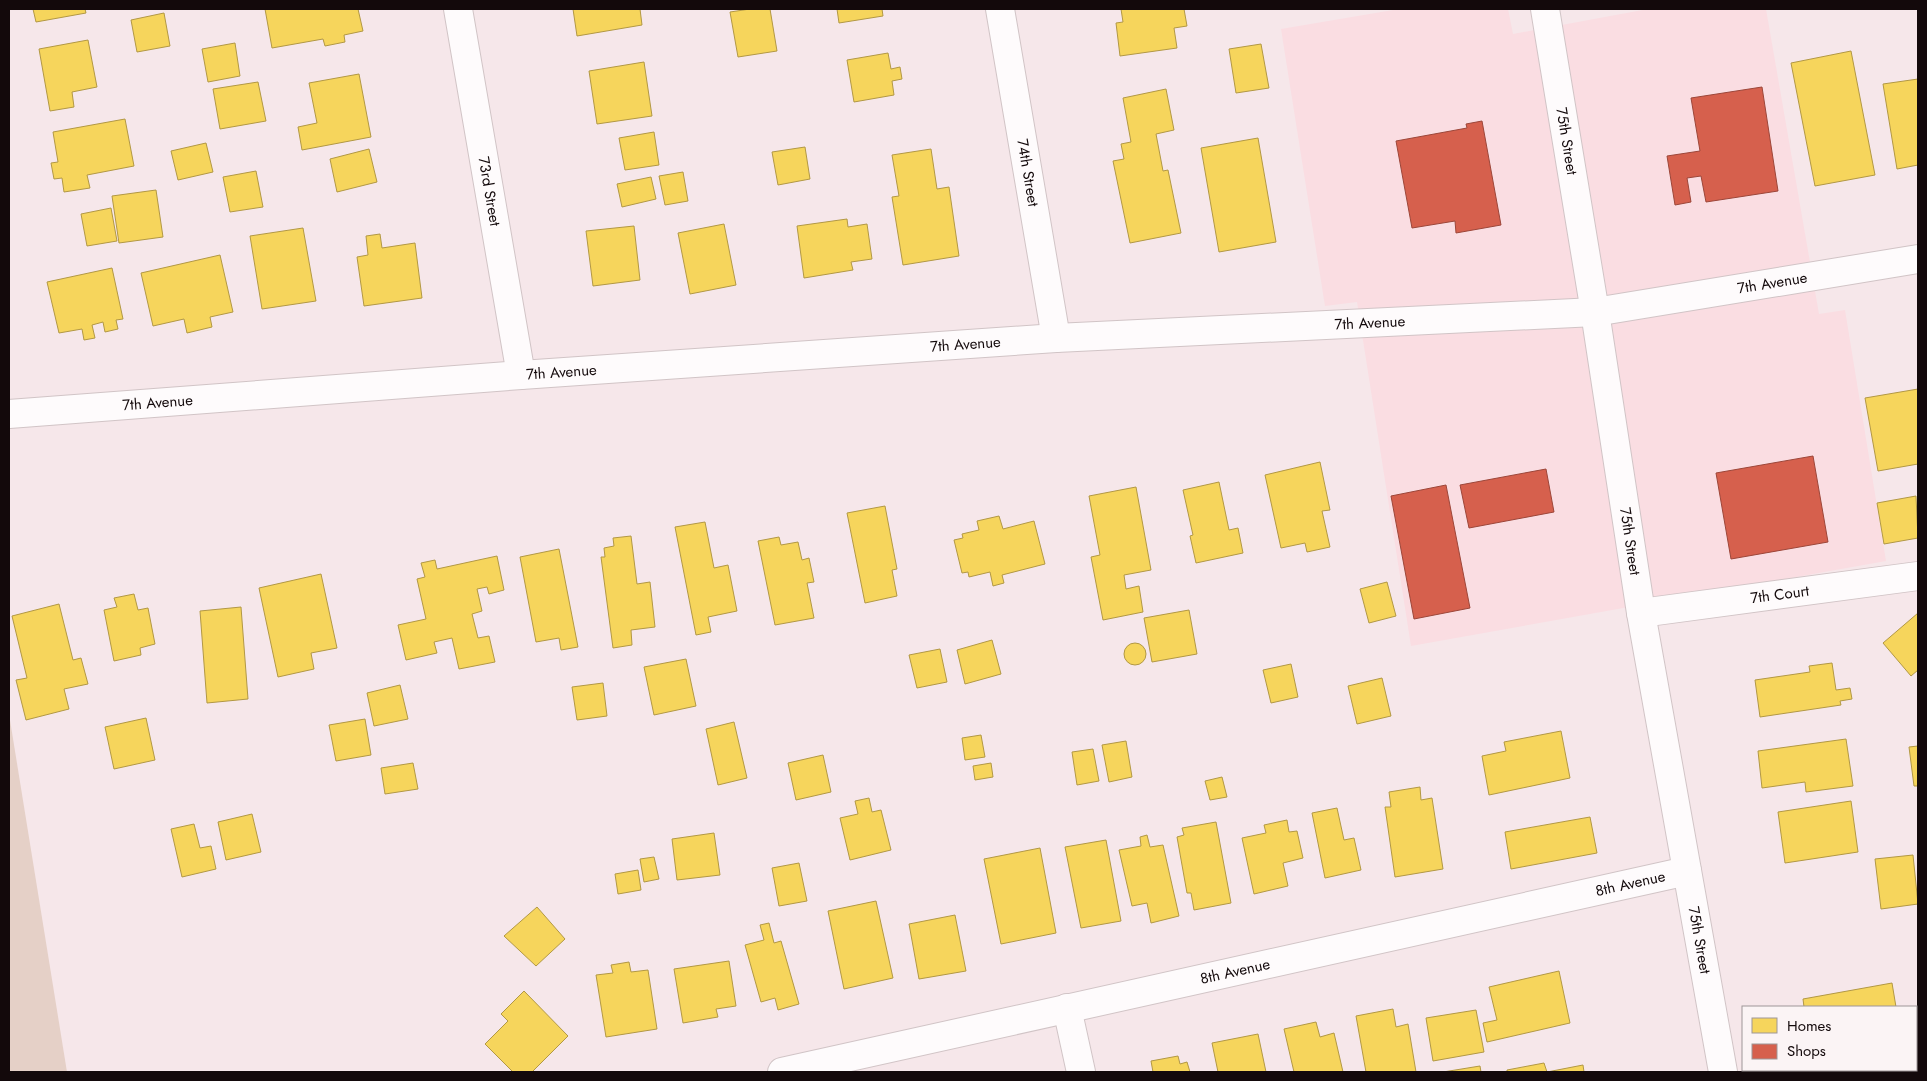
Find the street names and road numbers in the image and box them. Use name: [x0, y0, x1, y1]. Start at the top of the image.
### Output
street label: 75th Street: [1550, 106, 1583, 177]
street label: 74th Street: [1011, 137, 1045, 209]
street label: 73rd Street: [473, 155, 506, 228]
street label: 7th Avenue: [1736, 266, 1809, 299]
street label: 7th Avenue: [1334, 310, 1406, 336]
street label: 7th Avenue: [929, 331, 1002, 358]
street label: 7th Avenue: [525, 359, 598, 386]
street label: 7th Avenue: [121, 389, 194, 416]
street label: 75th Street: [1614, 506, 1646, 577]
street label: 7th Court: [1749, 580, 1811, 609]
street label: 8th Avenue: [1593, 865, 1668, 902]
street label: 75th Street: [1683, 905, 1716, 976]
street label: 8th Avenue: [1198, 953, 1272, 990]

